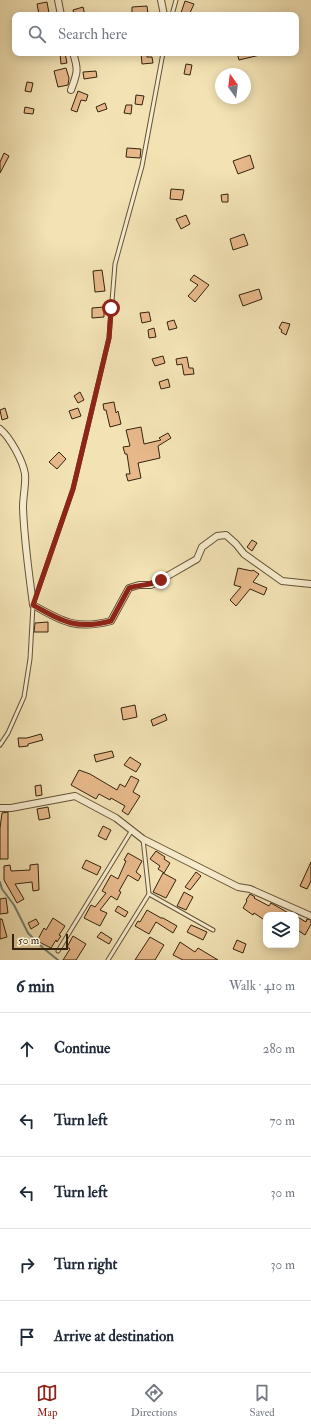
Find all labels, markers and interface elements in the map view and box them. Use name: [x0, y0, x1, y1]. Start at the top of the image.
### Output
search box: [12, 12, 299, 56]
icon: search: [26, 23, 48, 45]
text: Search here: [58, 25, 127, 44]
north arrow: [215, 68, 251, 104]
route start: [102, 299, 120, 317]
route end: [152, 571, 170, 589]
map controls: [263, 912, 299, 948]
button: layers: [263, 912, 299, 948]
scale bar: [12, 932, 68, 951]
text: 50 m: [18, 934, 39, 947]
text: 6 min: [16, 976, 55, 997]
text: Walk · 410 m: [229, 978, 295, 994]
icon: ahead: [16, 1038, 38, 1060]
text: Continue: [54, 1039, 110, 1058]
text: 280 m: [263, 1041, 295, 1057]
icon: left: [16, 1110, 38, 1132]
text: Turn left: [54, 1111, 108, 1130]
text: 70 m: [270, 1113, 295, 1129]
icon: left: [16, 1182, 38, 1204]
text: Turn left: [54, 1183, 108, 1202]
text: 30 m: [271, 1185, 295, 1201]
icon: right: [16, 1254, 38, 1276]
text: Turn right: [54, 1255, 117, 1274]
text: 30 m: [271, 1257, 295, 1273]
icon: arrive: [16, 1326, 38, 1348]
text: Arrive at destination: [54, 1327, 174, 1346]
tab: Map: [36, 1382, 58, 1419]
tab: Directions: [131, 1382, 177, 1419]
tab: Saved: [250, 1382, 275, 1419]

